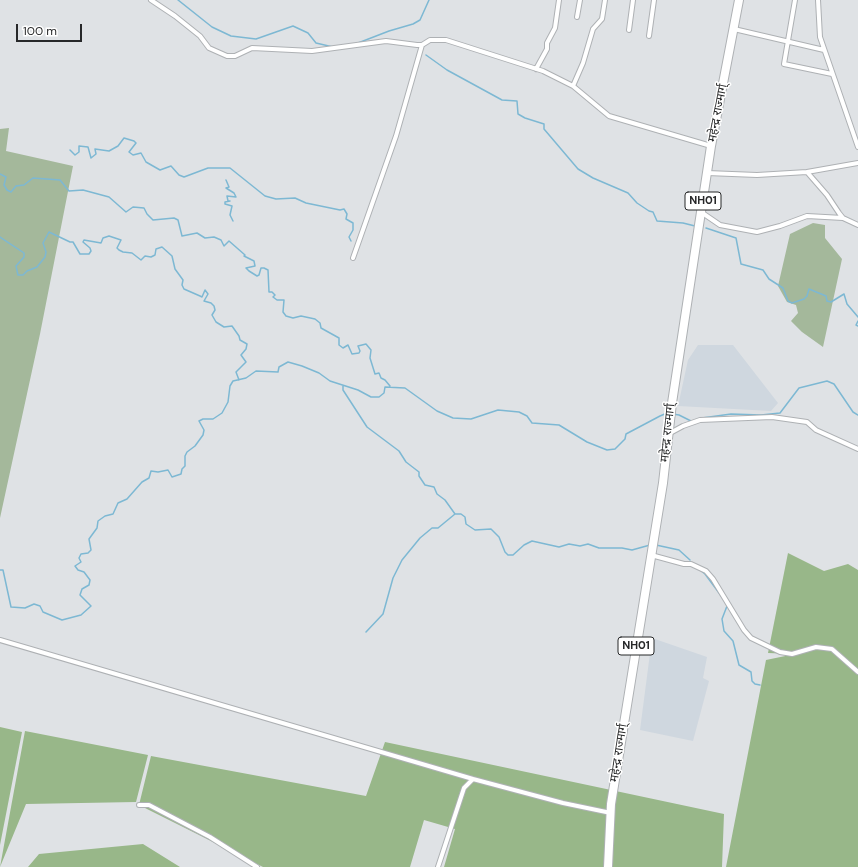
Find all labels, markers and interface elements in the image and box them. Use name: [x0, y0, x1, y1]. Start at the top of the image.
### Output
scale bar: [18, 16, 84, 42]
text: 100 m: [23, 23, 57, 39]
street label: महेन्द्र राज्मार्ग्: [705, 83, 731, 143]
road number: NH01: [685, 192, 721, 210]
street label: महेन्द्र राज्मार्ग्: [658, 403, 678, 463]
road number: NH01: [618, 637, 654, 655]
street label: महेन्द्र राज्मार्ग्: [607, 723, 631, 783]

